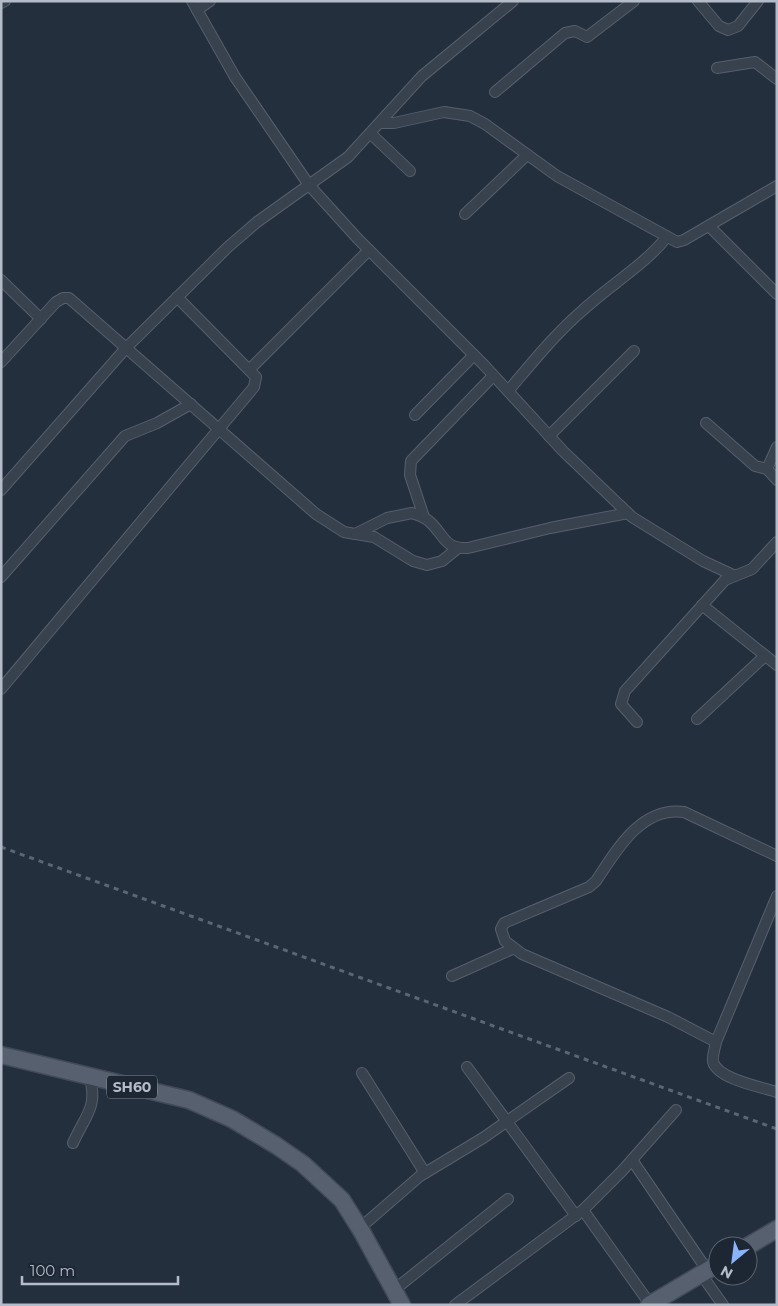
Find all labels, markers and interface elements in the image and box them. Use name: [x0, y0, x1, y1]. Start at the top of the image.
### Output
road number: SH60: [107, 1076, 157, 1098]
north arrow: [708, 1236, 758, 1286]
scale bar: [22, 1254, 179, 1286]
text: 100 m: [30, 1261, 75, 1280]
text: N: [717, 1262, 736, 1283]

